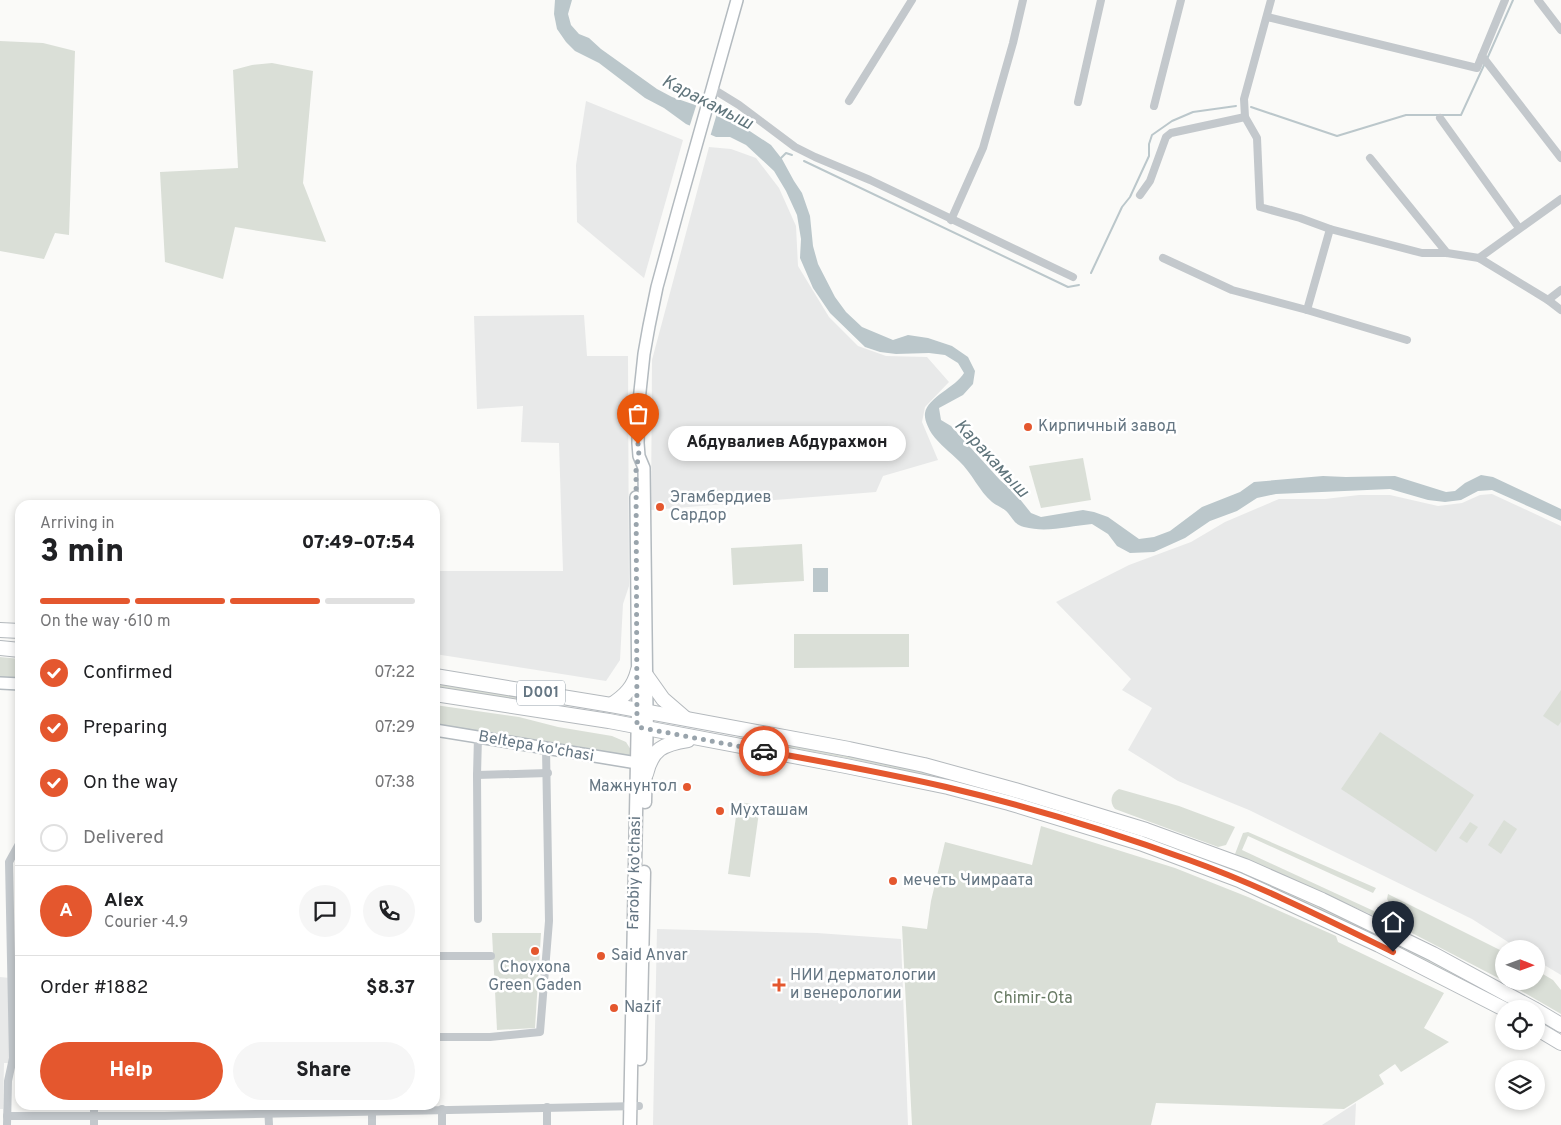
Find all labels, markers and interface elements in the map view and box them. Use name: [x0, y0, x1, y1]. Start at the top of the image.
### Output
water label: Каракамыш: [657, 70, 757, 136]
pin: [617, 393, 659, 444]
icon: bag: [624, 400, 652, 428]
water label: Каракамыш: [949, 415, 1034, 504]
place label: Кирпичный завод: [1038, 417, 1176, 437]
marker: Кирпичный завод: [1022, 421, 1034, 433]
callout: Абдувалиев Абдурахмон: [668, 426, 906, 462]
text: Абдувалиев Абдурахмон: [686, 433, 888, 453]
place label: Эгамбердиев Сардор: [670, 488, 771, 526]
marker: Эгамбердиев Сардор: [654, 501, 666, 513]
text: Arriving in: [40, 514, 115, 534]
text: 07:49–07:54: [302, 531, 415, 555]
text: 3 min: [40, 533, 124, 573]
text: On the way · 610 m: [40, 612, 171, 632]
icon: check: [40, 659, 68, 687]
text: Confirmed: [83, 661, 173, 685]
text: 07:22: [374, 663, 415, 683]
road number: D001: [517, 680, 565, 706]
icon: check: [40, 714, 68, 742]
text: Preparing: [83, 716, 167, 740]
text: 07:29: [375, 718, 415, 738]
courier: [739, 726, 789, 776]
street label: Beltepa ko'chasi: [477, 727, 595, 767]
icon: car: [750, 737, 778, 765]
icon: check: [40, 769, 68, 797]
text: On the way: [83, 771, 178, 795]
text: 07:38: [374, 773, 415, 793]
place label: Мажнунтол: [589, 777, 677, 797]
marker: Мажнунтол: [681, 781, 693, 793]
place label: Мухташам: [730, 801, 808, 821]
marker: Мухташам: [714, 805, 726, 817]
street label: Farobiy ko'chasi: [624, 816, 646, 930]
text: Delivered: [83, 826, 164, 850]
place label: мечеть Чимраата: [903, 871, 1033, 891]
marker: мечеть Чимраата: [887, 875, 899, 887]
button: chat: [299, 885, 351, 937]
button: phone: [363, 885, 415, 937]
text: Alex: [104, 889, 144, 913]
text: A: [59, 899, 73, 923]
pin: [1372, 901, 1414, 952]
icon: home: [1379, 908, 1407, 936]
text: Courier · 4.9: [104, 913, 188, 933]
north arrow: [1495, 940, 1545, 990]
map controls: [1495, 940, 1545, 1110]
marker: Choyxona Green Gaden: [529, 945, 541, 957]
place label: Said Anvar: [611, 946, 688, 966]
marker: Said Anvar: [595, 950, 607, 962]
place label: Choyxona Green Gaden: [488, 958, 582, 996]
place label: НИИ дерматологии и венерологии: [790, 966, 936, 1004]
text: Order #1882: [40, 976, 148, 1000]
text: $8.37: [366, 976, 415, 1000]
marker: НИИ дерматологии и венерологии: [772, 978, 786, 992]
park label: Chimir-Ota: [993, 989, 1073, 1009]
place label: Nazif: [624, 998, 661, 1018]
button: locate: [1495, 1000, 1545, 1050]
marker: Nazif: [608, 1002, 620, 1014]
button: Help: [40, 1042, 223, 1100]
button: Share: [233, 1042, 415, 1100]
button: layers: [1495, 1060, 1545, 1110]

